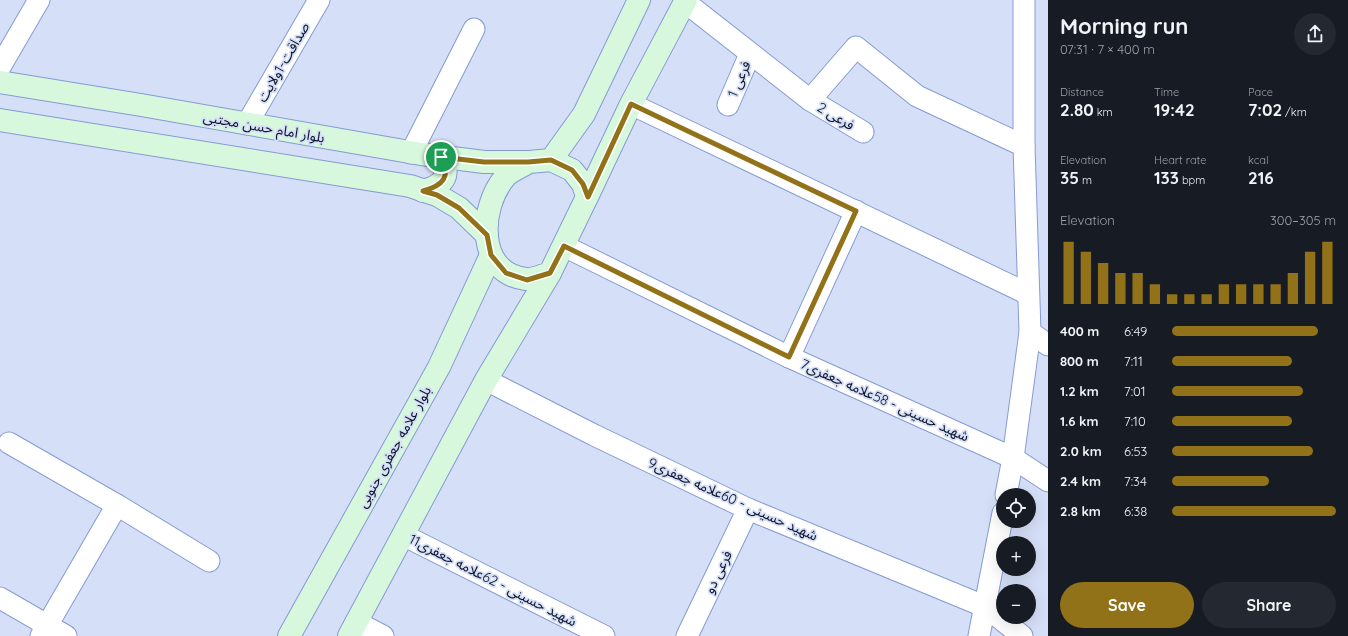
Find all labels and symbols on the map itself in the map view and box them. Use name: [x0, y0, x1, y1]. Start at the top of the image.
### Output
street label: صداقت-1ولایت: [253, 18, 313, 105]
street label: فرعی 1: [723, 58, 755, 100]
street label: فرعی 2: [814, 98, 858, 134]
street label: بلوار امام حسن مجتبی: [202, 107, 326, 149]
pin: [424, 140, 458, 174]
street label: 7شهید حسینی - 58علامه جعفری: [798, 355, 972, 445]
street label: بلوار علامه جعفری جنوبی: [353, 383, 435, 511]
street label: 9شهید حسینی - 60علامه جعفری: [645, 453, 821, 545]
street label: 11شهید حسینی - 62علامه جعفری: [406, 530, 580, 630]
street label: فرعی دو: [700, 548, 736, 596]

